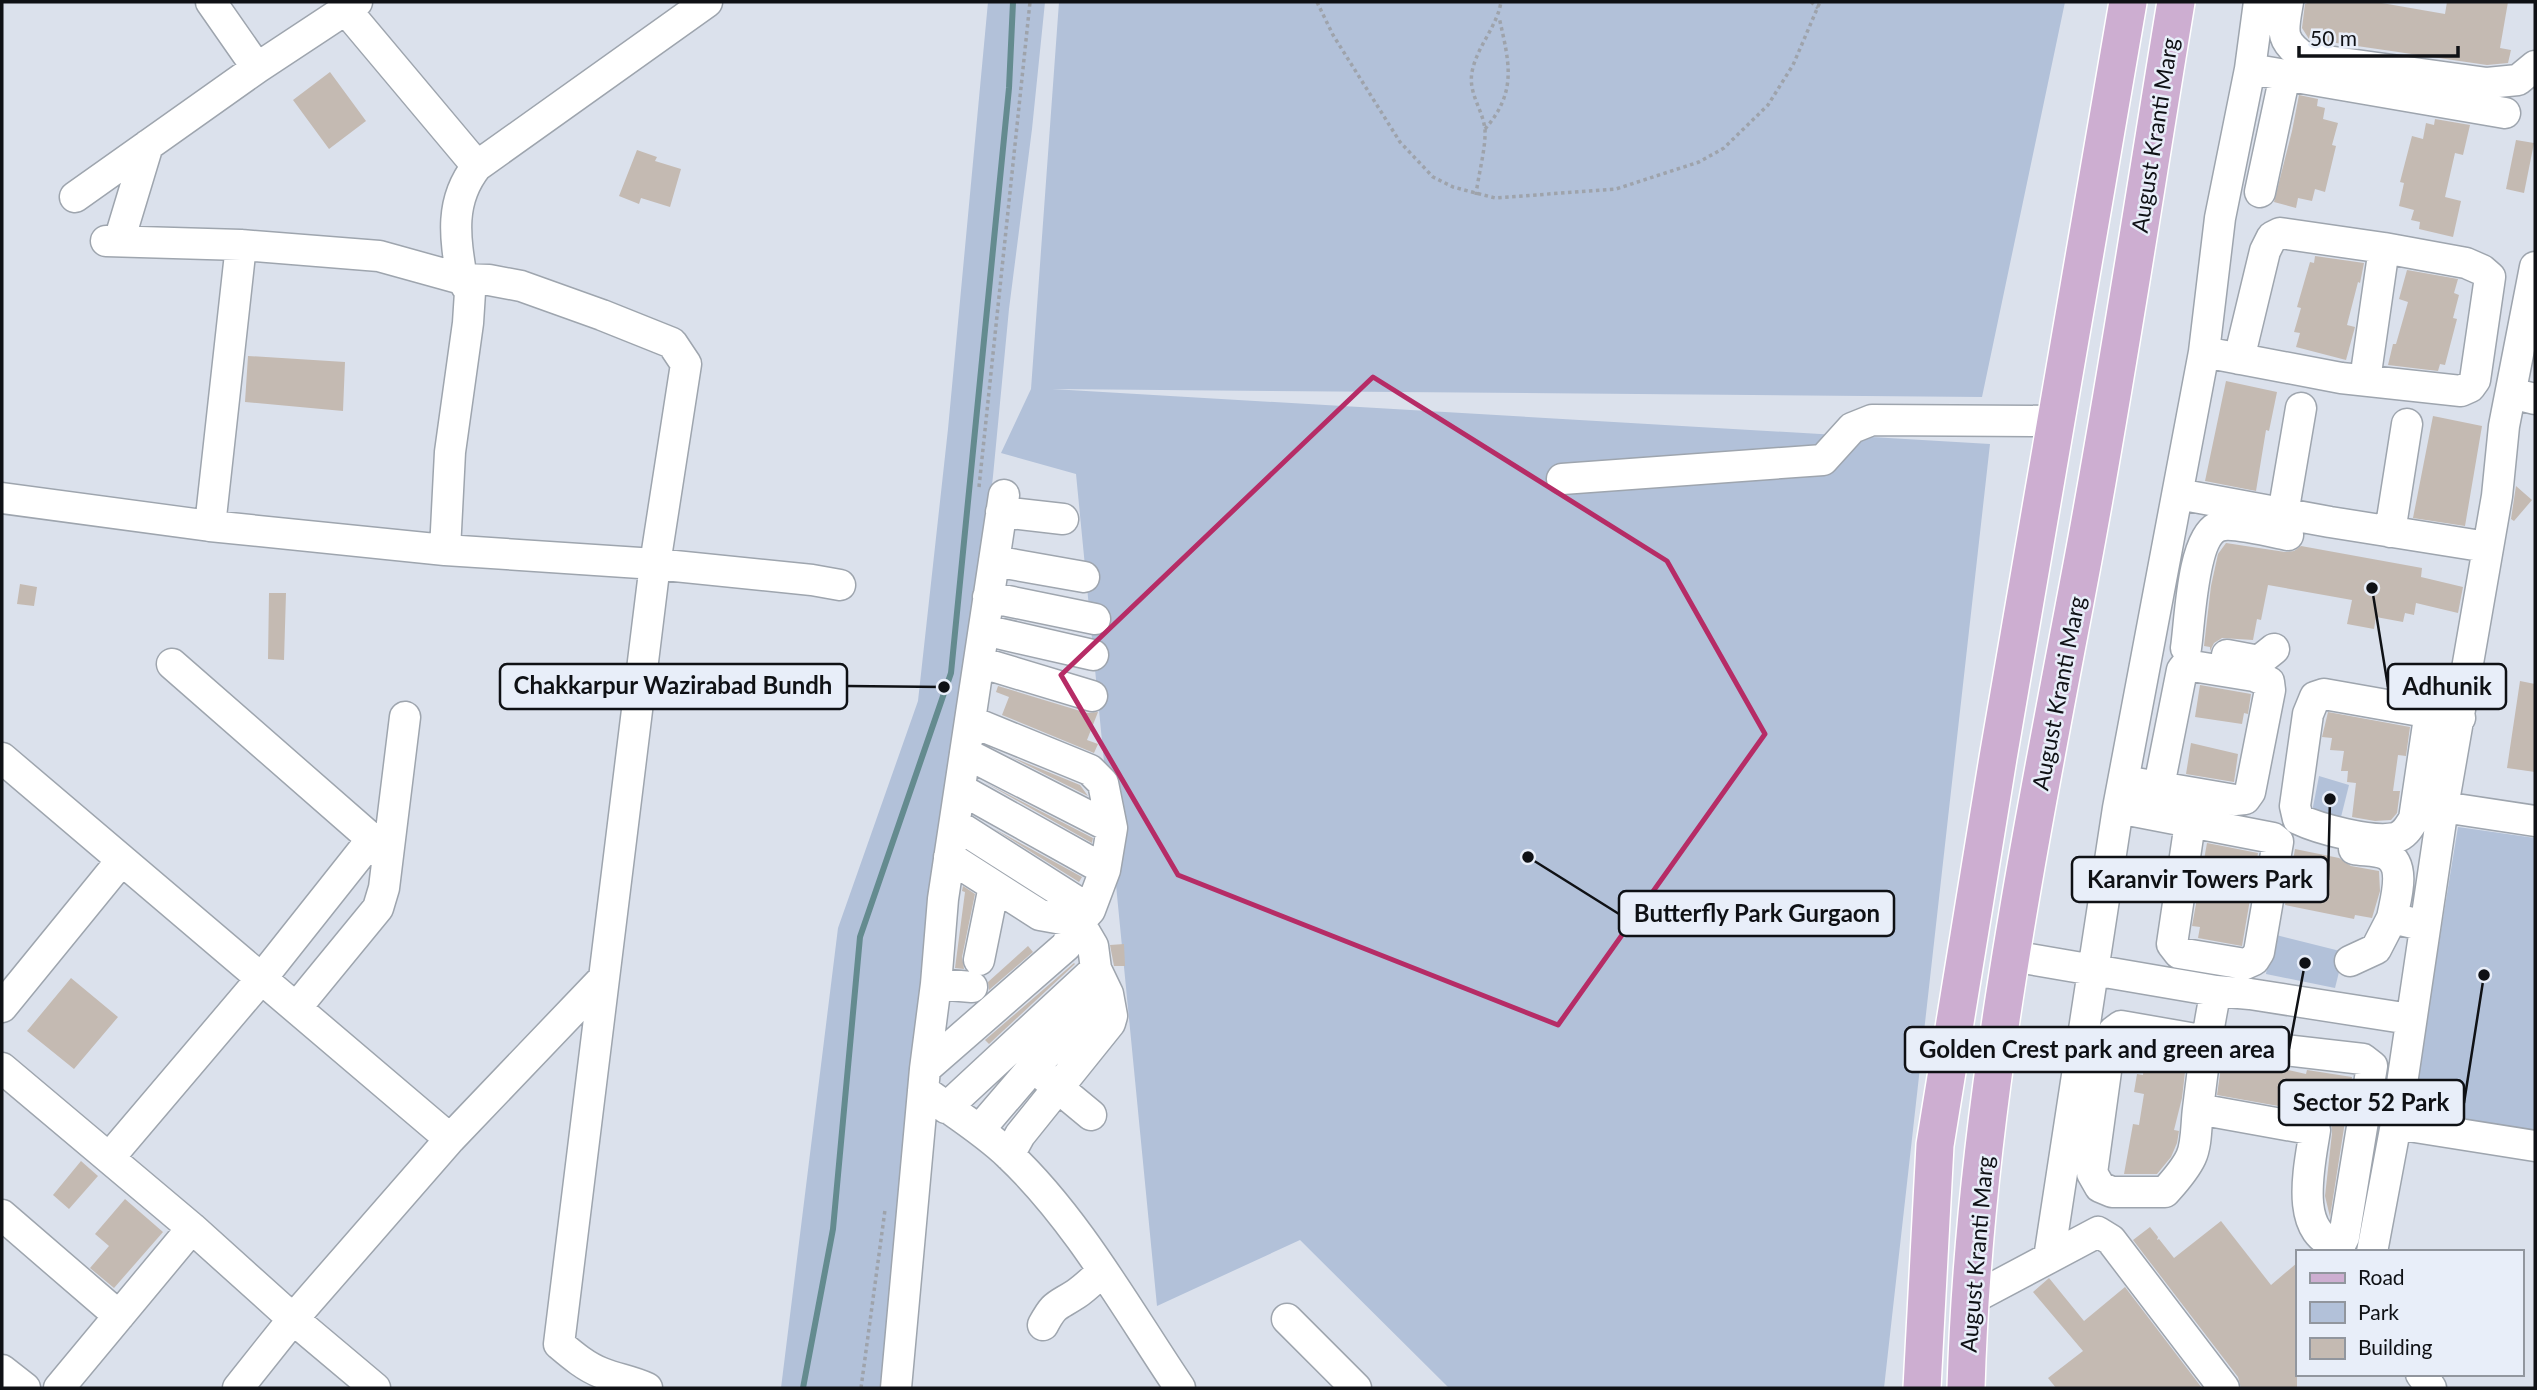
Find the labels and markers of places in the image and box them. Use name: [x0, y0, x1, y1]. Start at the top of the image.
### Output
callout: Chakkarpur Wazirabad Bundh: [500, 664, 847, 709]
callout: Adhunik: [2388, 664, 2506, 709]
callout: Karanvir Towers Park: [2072, 857, 2328, 902]
callout: Butterfly Park Gurgaon: [1619, 891, 1894, 936]
callout: Golden Crest park and green area: [1905, 1027, 2289, 1072]
callout: Sector 52 Park: [2279, 1080, 2464, 1125]

